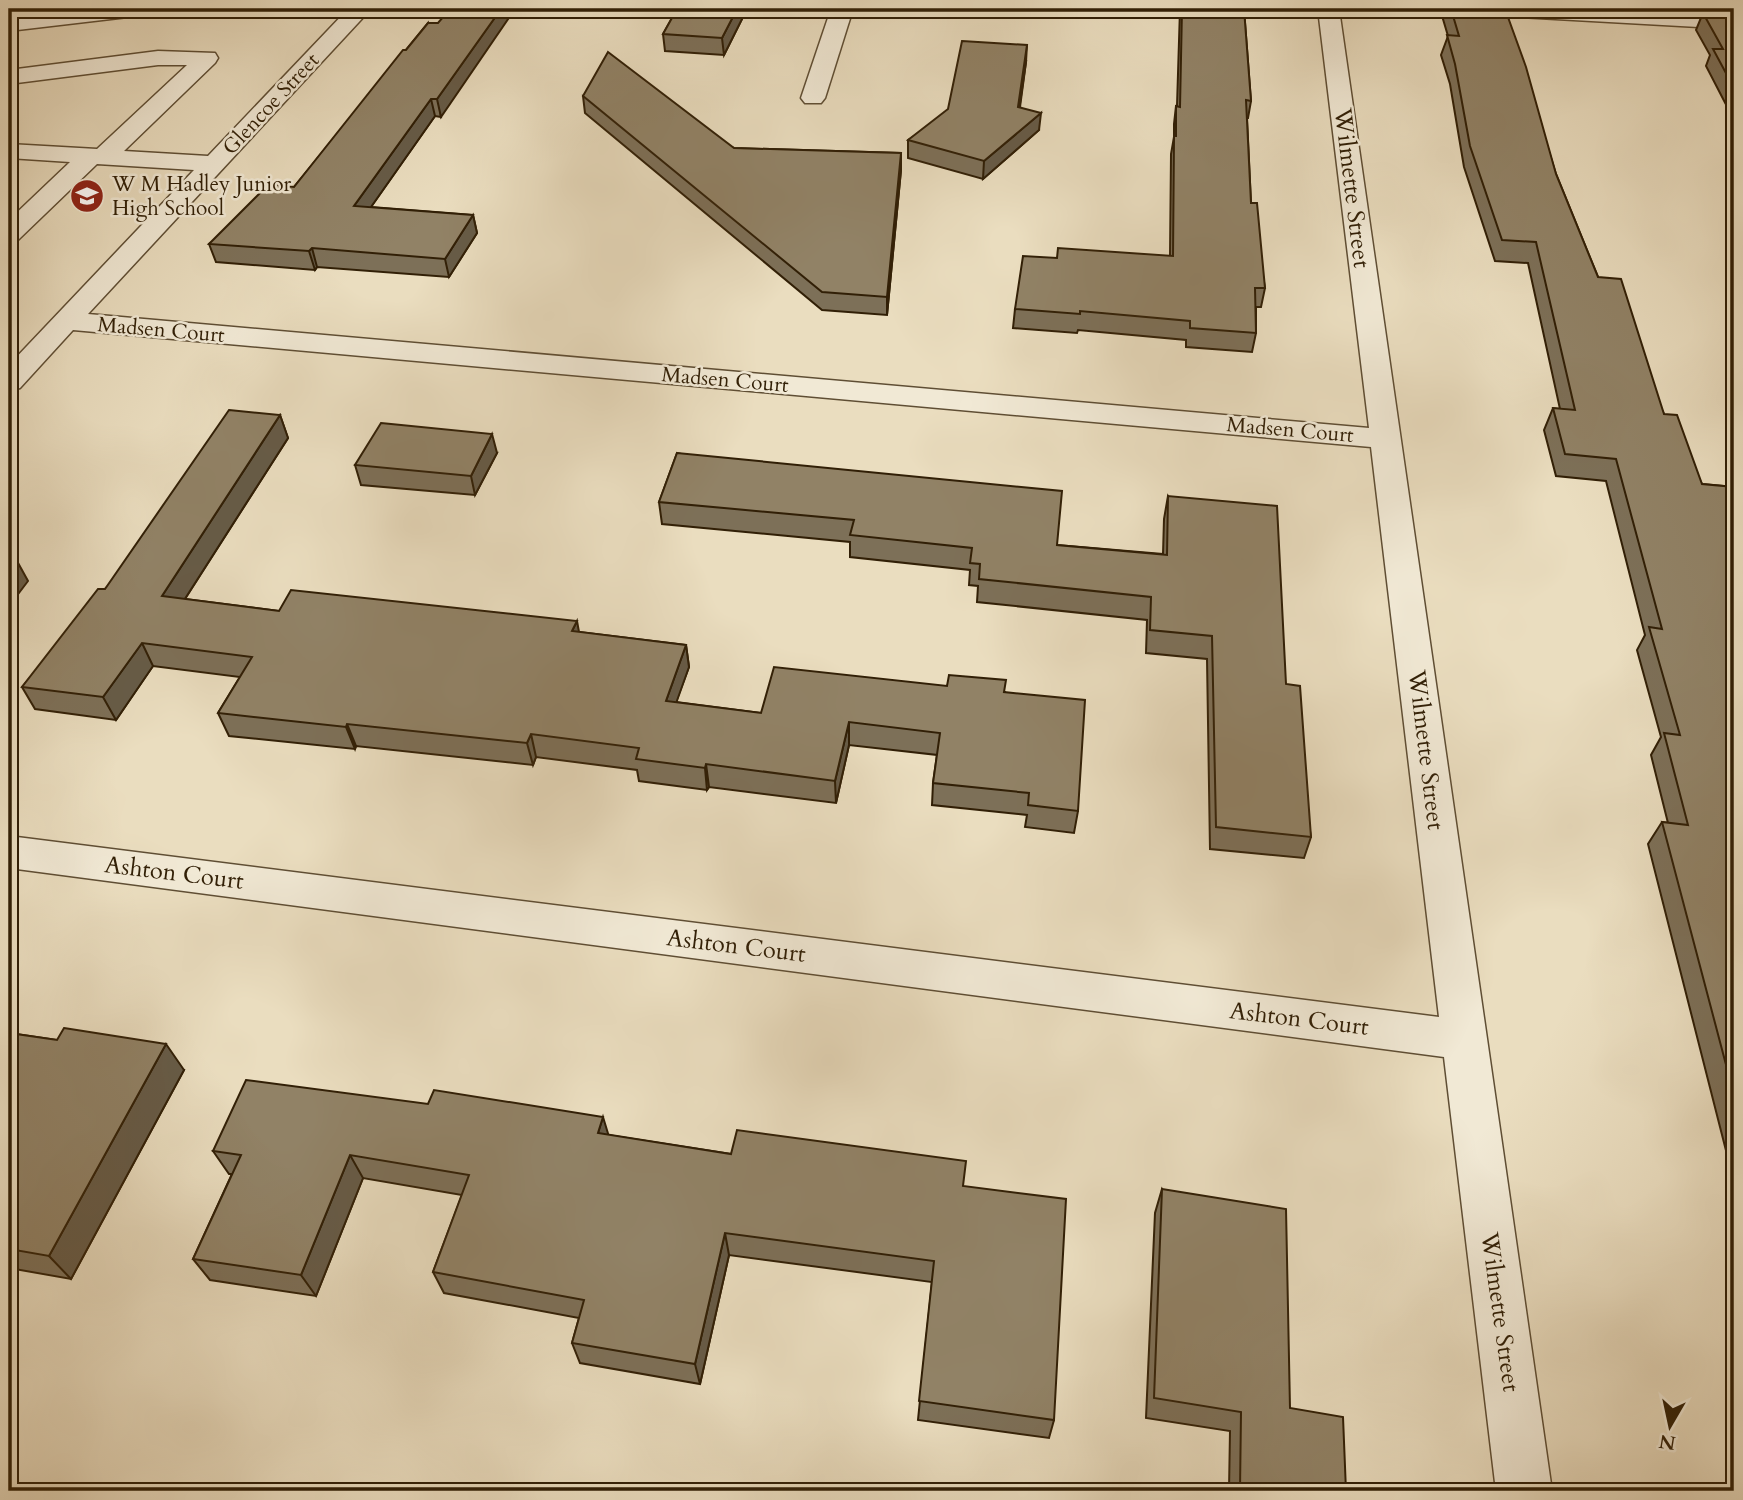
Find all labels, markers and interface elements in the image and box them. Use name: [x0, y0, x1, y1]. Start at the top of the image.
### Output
street label: Glencoe Street: [216, 46, 326, 161]
street label: Wilmette Street: [1326, 105, 1378, 270]
place label: W M Hadley Junior High School: [111, 170, 291, 223]
school or university icon: W M Hadley Junior High School: [68, 177, 106, 215]
street label: Madsen Court: [96, 310, 226, 350]
street label: Madsen Court: [660, 360, 790, 400]
street label: Madsen Court: [1225, 410, 1355, 450]
street label: Wilmette Street: [1400, 667, 1452, 832]
street label: Ashton Court: [103, 848, 246, 898]
street label: Ashton Court: [665, 921, 808, 971]
street label: Ashton Court: [1228, 994, 1371, 1044]
street label: Wilmette Street: [1472, 1229, 1528, 1394]
north arrow: [1634, 1392, 1704, 1462]
text: N: [1657, 1428, 1678, 1456]

